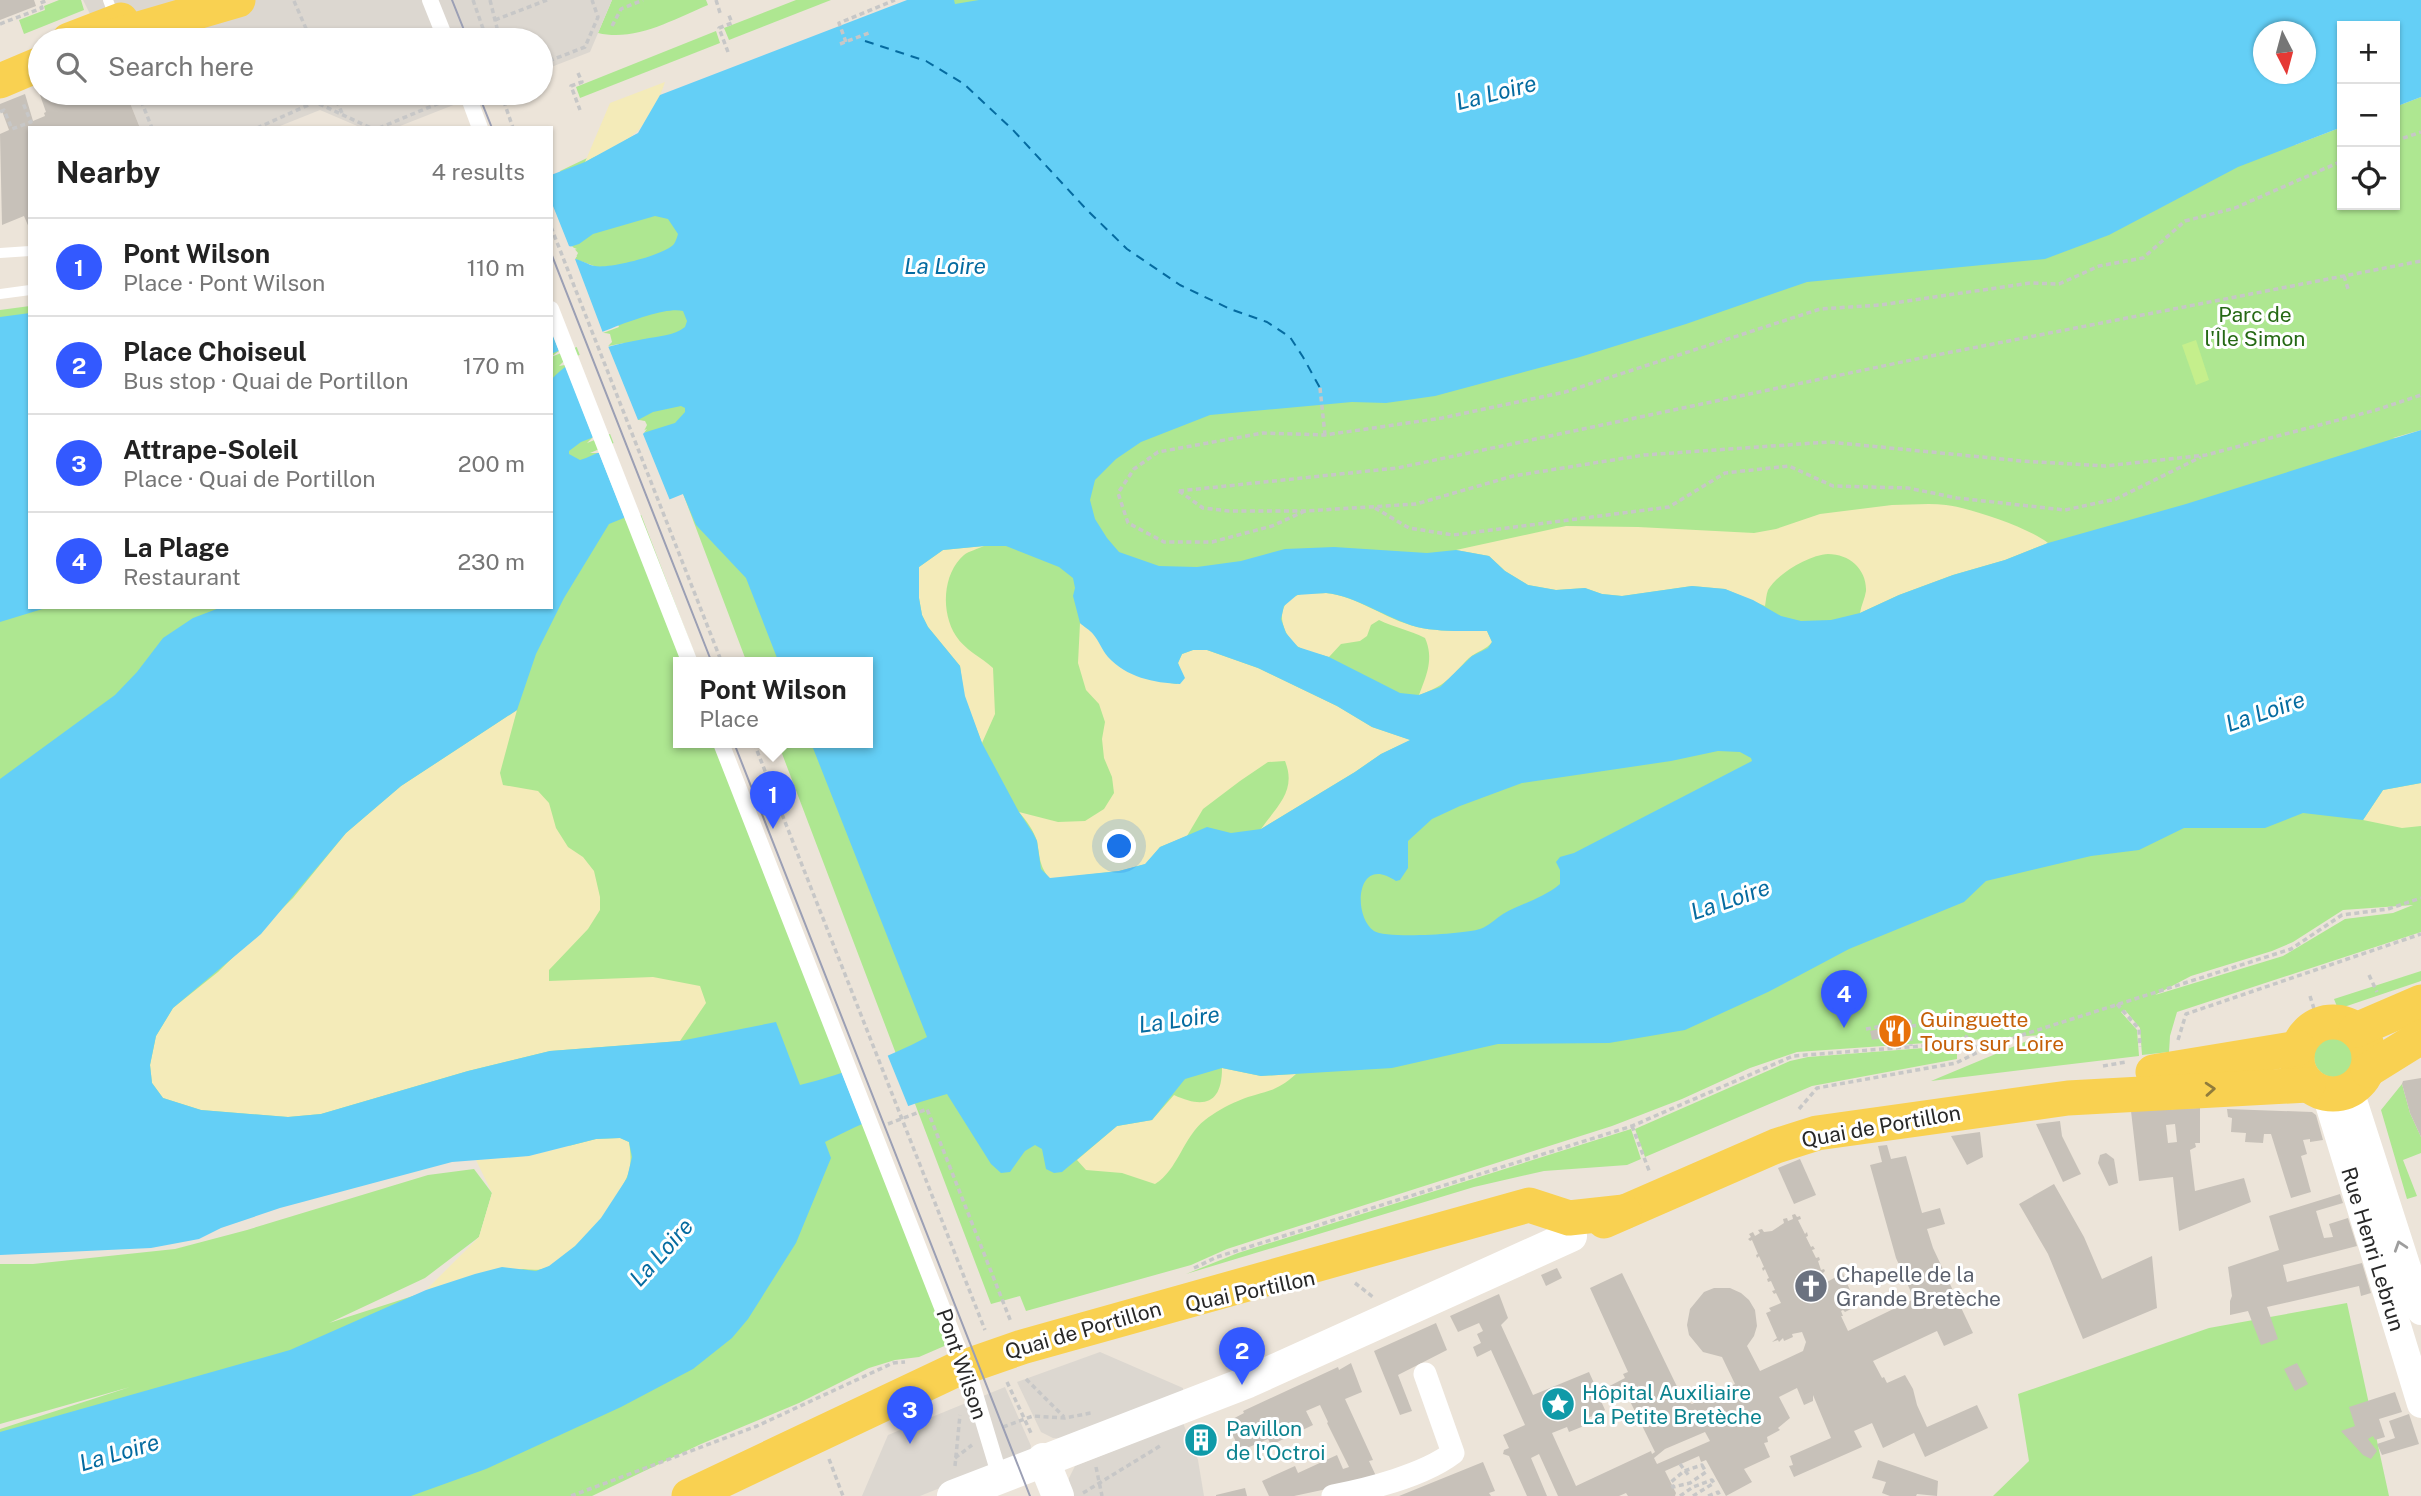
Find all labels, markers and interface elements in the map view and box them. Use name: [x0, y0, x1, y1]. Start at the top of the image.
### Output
north arrow: [2253, 21, 2316, 84]
map controls: [2337, 21, 2400, 210]
button: +: [2337, 21, 2400, 84]
search box: [28, 28, 553, 105]
icon: search: [52, 48, 90, 86]
text: Search here: [108, 51, 254, 82]
water label: La Loire: [1453, 69, 1539, 115]
button: −: [2337, 84, 2400, 147]
button: locate: [2337, 147, 2400, 210]
text: Nearby: [56, 154, 160, 190]
text: 4 results: [431, 158, 525, 185]
text: Pont Wilson: [123, 238, 270, 269]
water label: La Loire: [904, 252, 986, 279]
text: 1: [74, 254, 84, 281]
text: 110 m: [467, 254, 525, 281]
text: Place · Pont Wilson: [123, 269, 325, 296]
park label: Parc de l'Île Simon: [2205, 302, 2305, 351]
text: Place Choiseul: [123, 336, 307, 367]
text: 2: [72, 352, 86, 379]
text: 170 m: [463, 352, 525, 379]
text: Bus stop · Quai de Portillon: [123, 367, 408, 394]
text: Attrape-Soleil: [123, 434, 298, 465]
text: 3: [71, 450, 87, 477]
text: 200 m: [458, 450, 525, 477]
text: Place · Quai de Portillon: [123, 465, 375, 492]
text: La Plage: [123, 532, 230, 563]
text: 4: [71, 548, 87, 575]
text: 230 m: [457, 548, 525, 575]
text: Restaurant: [123, 563, 241, 590]
popup: [673, 657, 873, 748]
text: Pont Wilson: [699, 674, 847, 705]
water label: La Loire: [2222, 685, 2308, 737]
text: Place: [699, 705, 759, 732]
pin: 1: [750, 771, 796, 829]
your location: [1102, 829, 1136, 863]
water label: La Loire: [1687, 873, 1773, 925]
pin: 4: [1821, 970, 1867, 1028]
water label: La Loire: [1137, 1000, 1221, 1038]
place label: Guinguette Tours sur Loire: [1920, 1007, 2064, 1056]
restaurant icon: Guinguette Tours sur Loire: [1876, 1012, 1914, 1050]
one-way arrow: [2204, 1082, 2215, 1097]
street label: Quai de Portillon: [1799, 1100, 1963, 1152]
street label: Rue Henri Lebrun: [2336, 1164, 2410, 1334]
water label: La Loire: [624, 1213, 698, 1291]
one-way arrow: [2394, 1241, 2408, 1253]
place label: Chapelle de la Grande Bretèche: [1836, 1262, 2001, 1311]
street label: Quai Portillon: [1183, 1265, 1317, 1317]
church icon: Chapelle de la Grande Bretèche: [1792, 1267, 1830, 1305]
street label: Quai de Portillon: [1002, 1296, 1164, 1364]
street label: Pont Wilson: [931, 1305, 993, 1423]
pin: 2: [1219, 1327, 1265, 1385]
place label: Hôpital Auxiliaire La Petite Bretèche: [1582, 1380, 1762, 1429]
place icon: Hôpital Auxiliaire La Petite Bretèche: [1539, 1385, 1577, 1423]
pin: 3: [887, 1386, 933, 1444]
place label: Pavillon de l'Octroi: [1226, 1416, 1326, 1465]
building icon: Pavillon de l'Octroi: [1182, 1421, 1220, 1459]
water label: La Loire: [76, 1428, 162, 1476]

